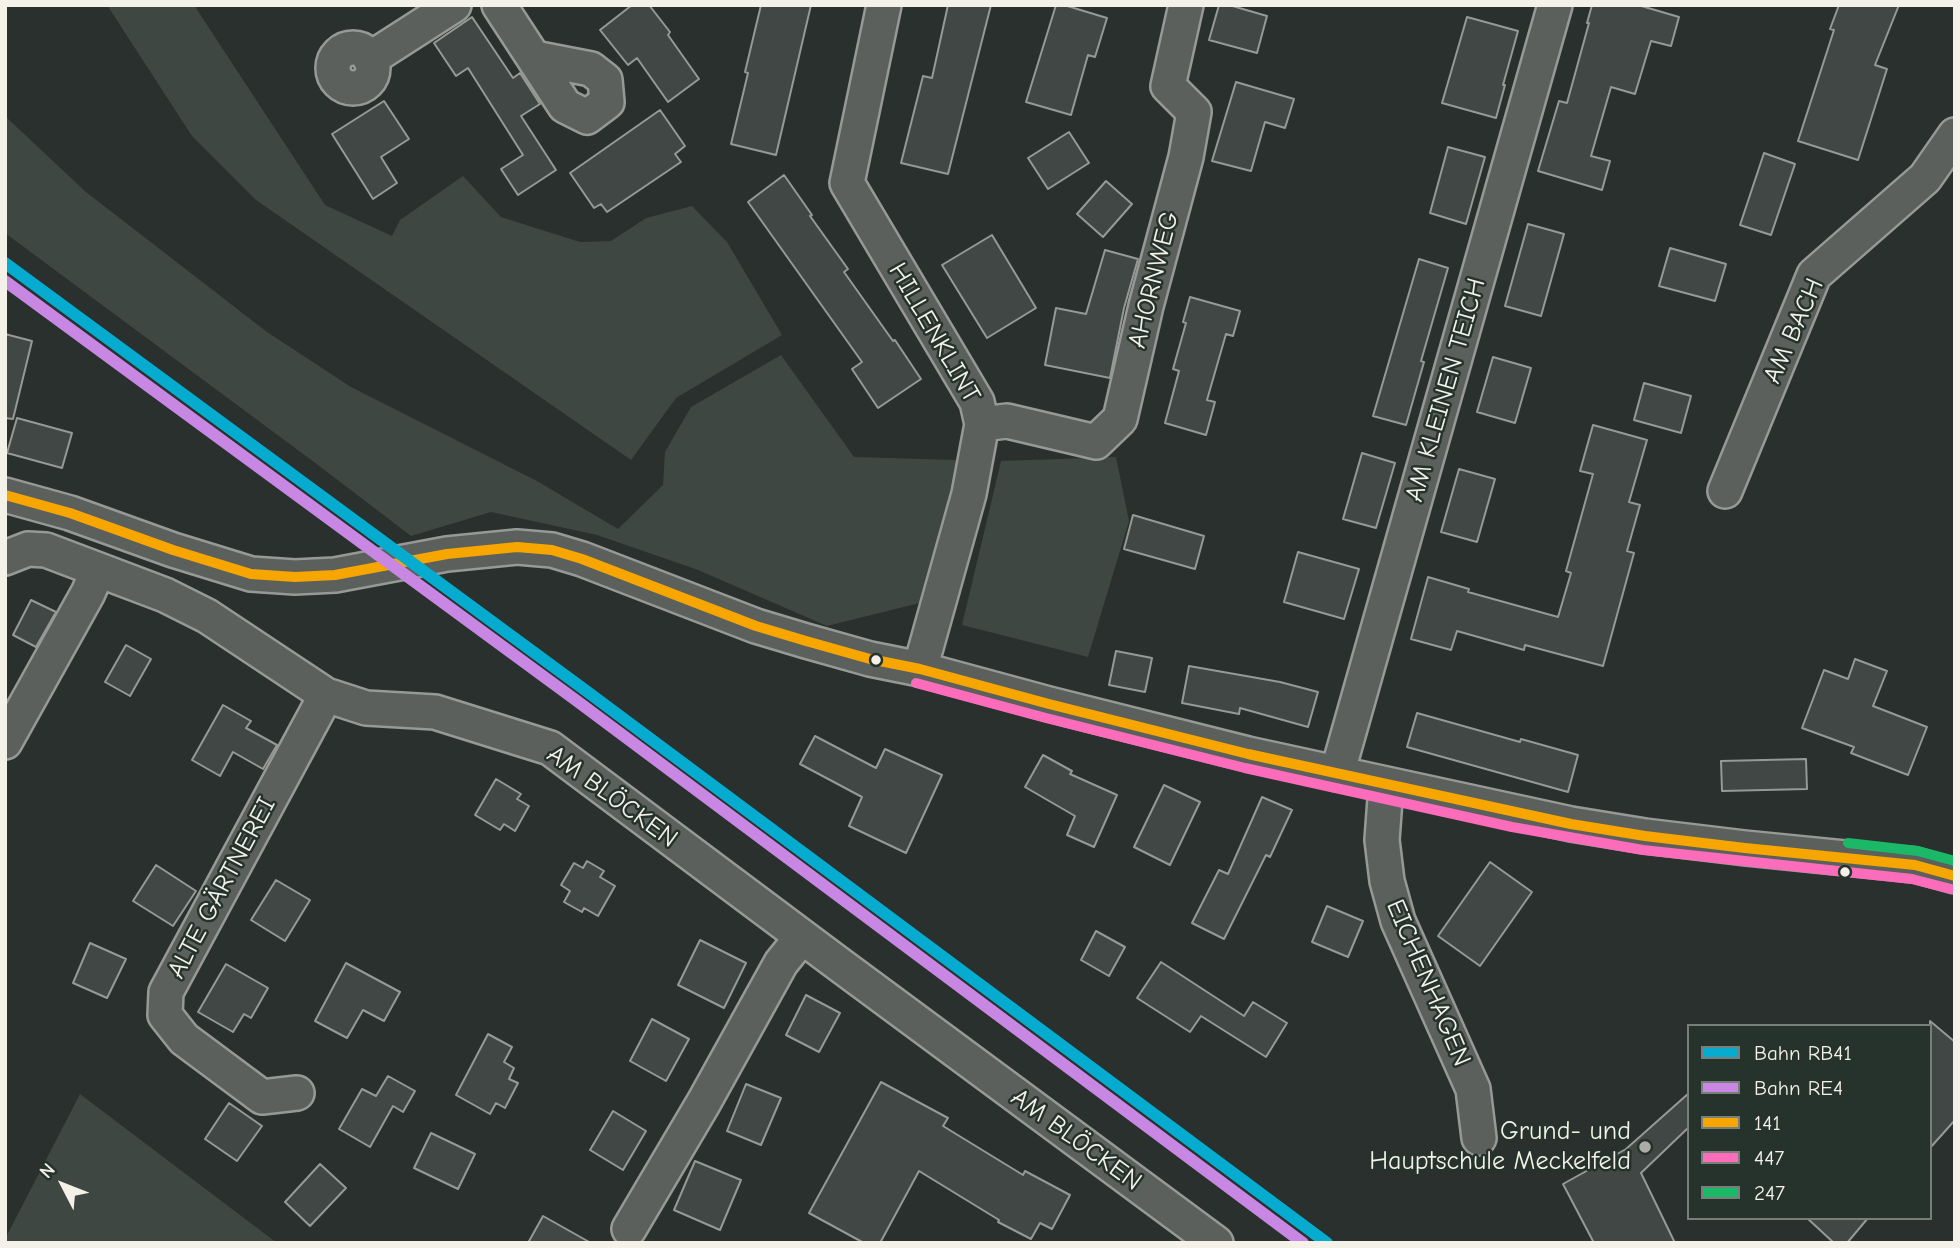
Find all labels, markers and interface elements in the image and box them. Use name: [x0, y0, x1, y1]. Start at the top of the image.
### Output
street label: AHORNWEG: [1122, 208, 1186, 352]
street label: HILLENKLINT: [881, 258, 987, 408]
street label: AM BACH: [1757, 274, 1831, 388]
street label: AM KLEINEN TEICH: [1399, 275, 1493, 505]
unlabelled marker: [869, 653, 883, 667]
street label: AM BLÖCKEN: [541, 739, 683, 855]
street label: ALTE GÄRTNEREI: [161, 792, 283, 984]
unlabelled marker: [1838, 865, 1852, 879]
street label: EICHENHAGEN: [1379, 895, 1477, 1071]
legend: [1687, 1024, 1932, 1220]
text: Bahn RB41: [1754, 1041, 1852, 1065]
text: Bahn RE4: [1754, 1076, 1843, 1100]
street label: AM BLÖCKEN: [1005, 1082, 1147, 1198]
text: 141: [1754, 1111, 1781, 1135]
place label: Grund- und Hauptschule Meckelfeld: [1369, 1116, 1631, 1178]
marker: Grund- und Hauptschule Meckelfeld: [1637, 1139, 1653, 1155]
text: 447: [1754, 1146, 1784, 1170]
north arrow: [28, 1150, 98, 1220]
text: N: [35, 1159, 60, 1183]
text: 247: [1754, 1181, 1785, 1205]

